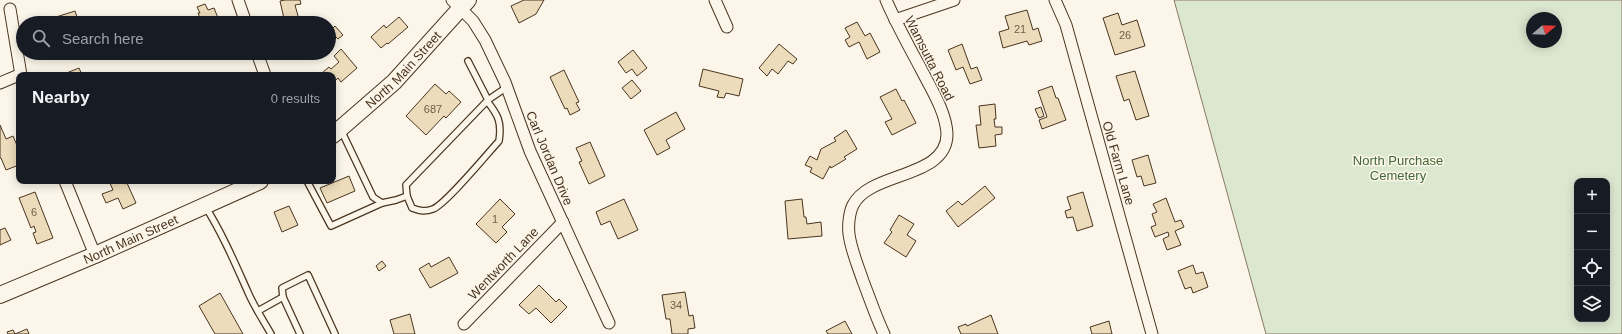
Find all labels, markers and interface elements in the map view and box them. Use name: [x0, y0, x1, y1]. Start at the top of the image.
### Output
north arrow: [1526, 12, 1562, 48]
street label: Wamsutta Road: [902, 14, 957, 103]
search box: [16, 16, 336, 60]
house number: 21: [1014, 23, 1026, 35]
icon: search: [30, 27, 52, 49]
street label: North Main Street: [362, 28, 445, 112]
house number: 26: [1119, 29, 1131, 41]
text: Search here: [62, 30, 144, 47]
text: Nearby: [32, 88, 90, 107]
text: 0 results: [271, 91, 320, 106]
house number: 687: [424, 103, 442, 115]
street label: Carl Jordan Drive: [523, 109, 576, 208]
street label: Old Farm Lane: [1099, 119, 1138, 207]
park label: North Purchase Cemetery: [1353, 153, 1443, 183]
map controls: [1574, 178, 1610, 322]
button: +: [1574, 178, 1610, 214]
house number: 6: [31, 206, 37, 218]
street label: North Main Street: [81, 212, 181, 267]
house number: 1: [492, 213, 498, 225]
button: −: [1574, 214, 1610, 250]
street label: Wentworth Lane: [465, 224, 542, 303]
button: locate: [1574, 250, 1610, 286]
button: layers: [1574, 286, 1610, 322]
house number: 34: [670, 299, 682, 311]

